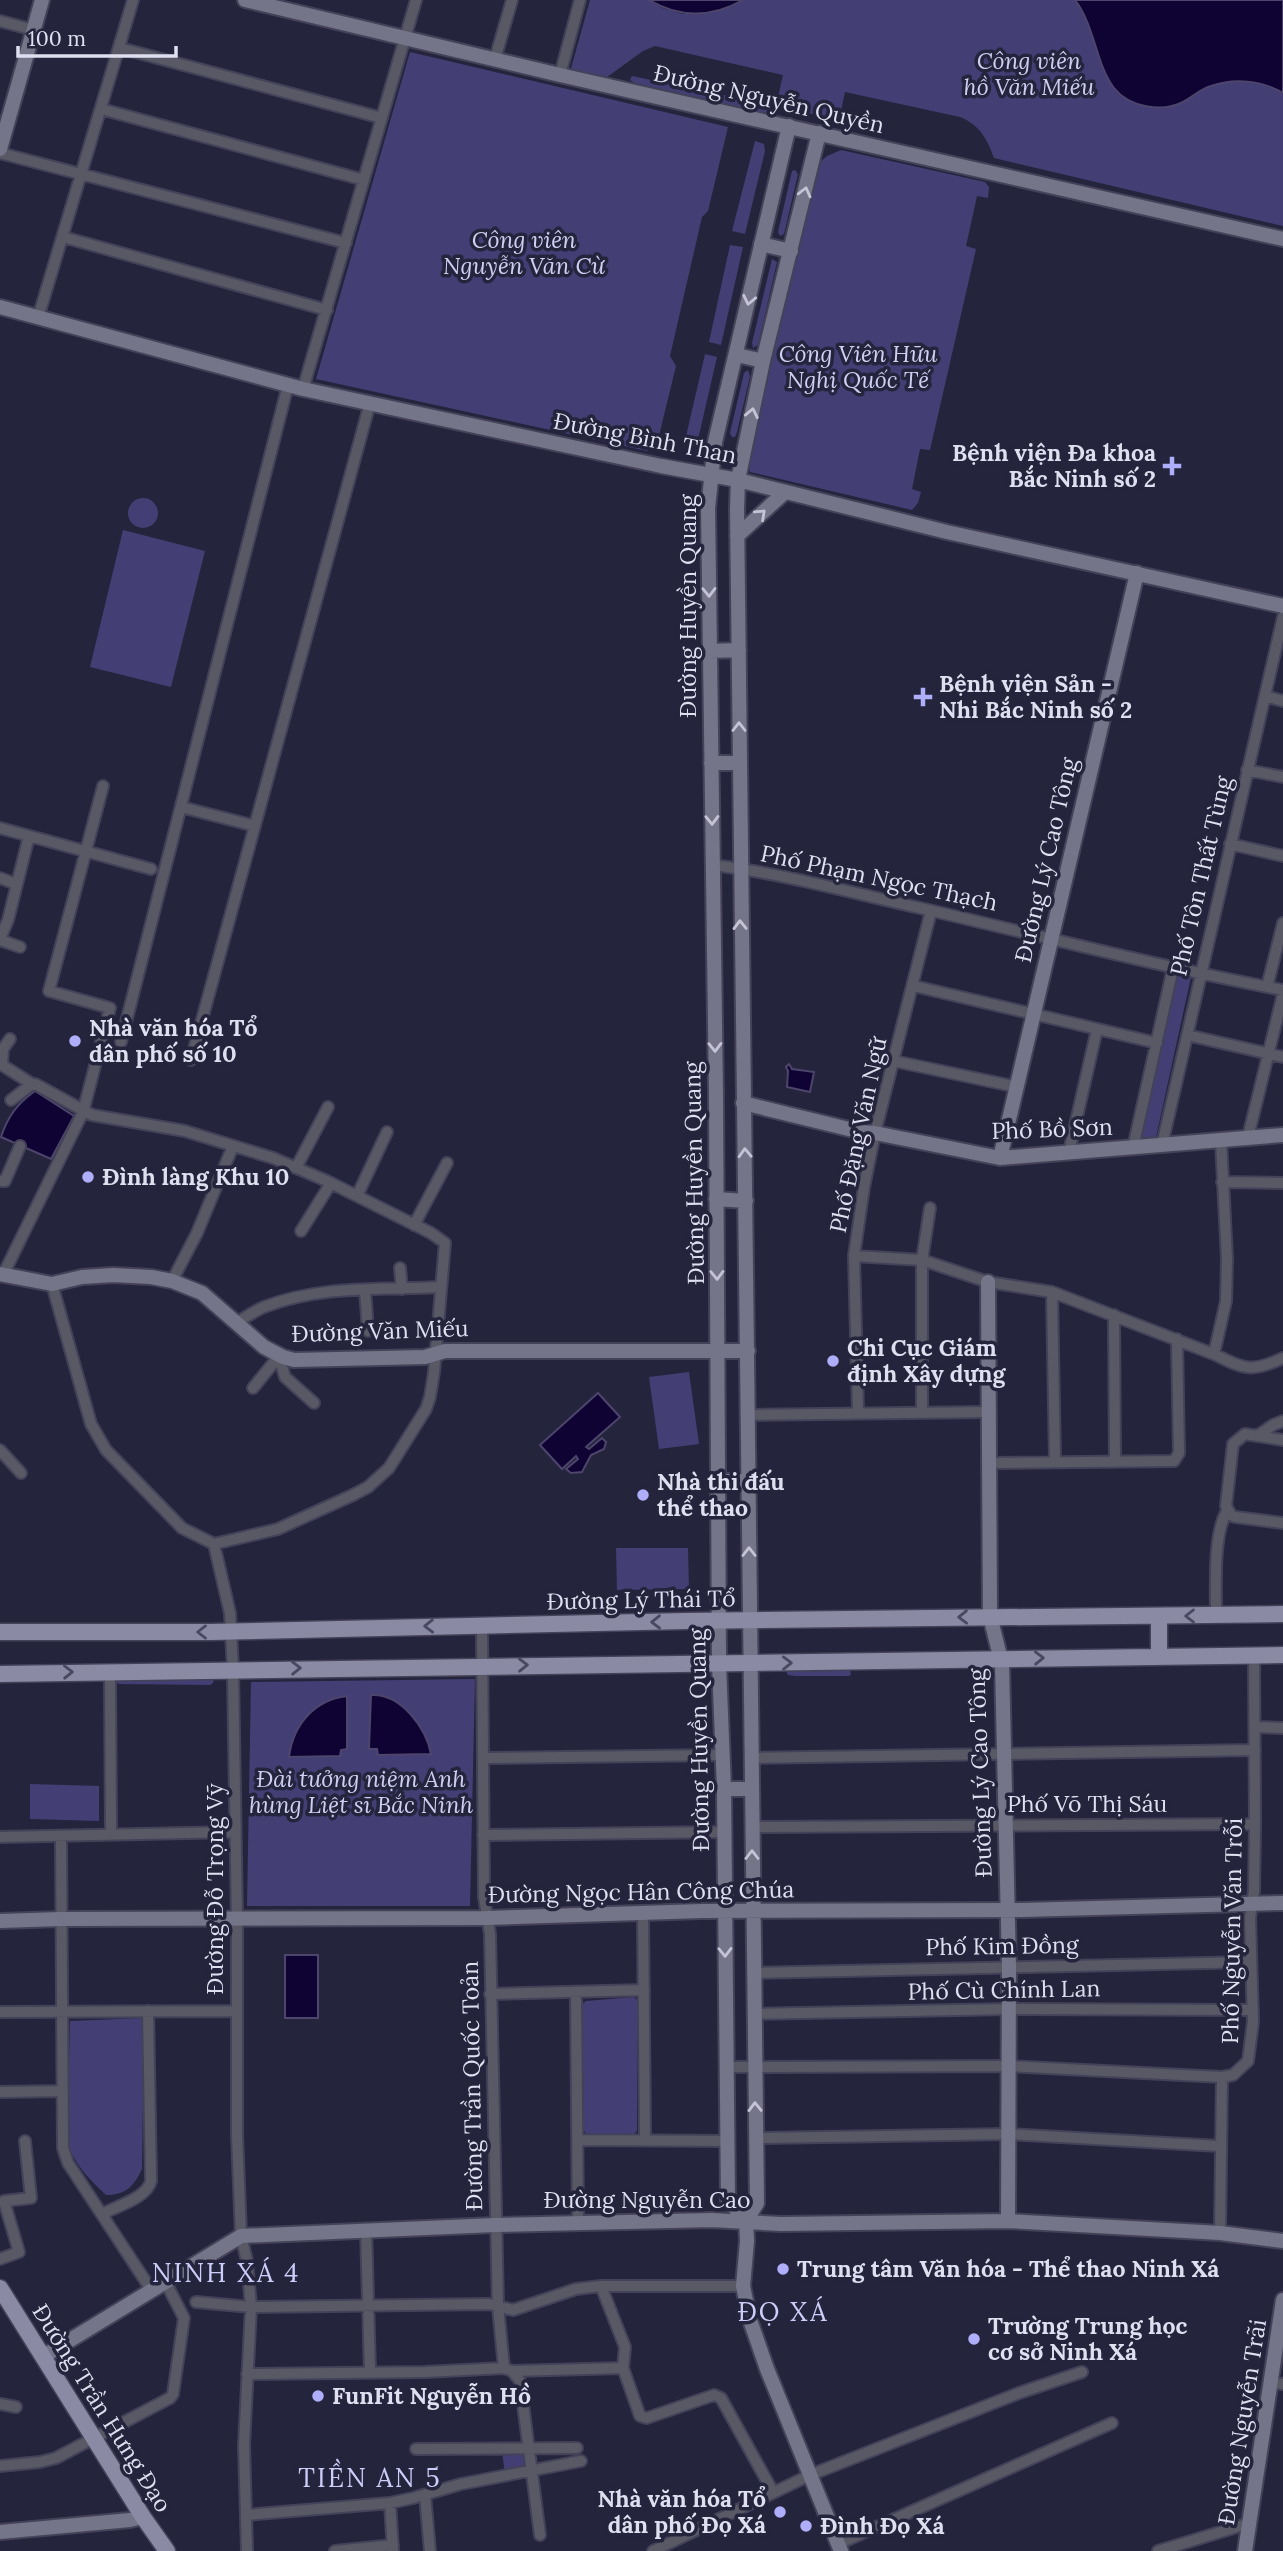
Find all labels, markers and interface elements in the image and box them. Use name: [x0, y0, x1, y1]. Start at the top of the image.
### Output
scale bar: [18, 14, 175, 58]
text: 100 m: [28, 25, 86, 52]
park label: Công viên hồ Văn Miếu: [964, 46, 1095, 101]
street label: Đường Nguyễn Quyền: [651, 58, 887, 139]
one-way arrow: [797, 186, 811, 198]
park label: Công viên Nguyễn Văn Cừ: [443, 225, 605, 280]
one-way arrow: [742, 293, 757, 305]
park label: Công Viên Hữu Nghị Quốc Tế: [779, 339, 938, 394]
street label: Đường Bình Than: [551, 406, 739, 469]
one-way arrow: [744, 407, 759, 419]
place label: Bệnh viện Đa khoa Bắc Ninh số 2: [952, 438, 1156, 493]
marker: Bệnh viện Đa khoa Bắc Ninh số 2: [1162, 456, 1182, 476]
street label: Đường Huyền Quang: [673, 493, 702, 718]
one-way arrow: [753, 510, 766, 522]
one-way arrow: [701, 587, 717, 598]
place label: Bệnh viện Sản - Nhi Bắc Ninh số 2: [939, 669, 1132, 724]
marker: Bệnh viện Sản - Nhi Bắc Ninh số 2: [913, 687, 933, 707]
one-way arrow: [731, 721, 747, 731]
street label: Đường Lý Cao Tông: [1008, 753, 1083, 965]
street label: Phố Tôn Thất Tùng: [1163, 772, 1238, 979]
one-way arrow: [704, 814, 719, 825]
street label: Phố Phạm Ngọc Thạch: [758, 838, 1000, 917]
one-way arrow: [732, 920, 748, 930]
place label: Nhà văn hóa Tổ dân phố số 10: [89, 1013, 258, 1068]
marker: Nhà văn hóa Tổ dân phố số 10: [67, 1033, 83, 1049]
street label: Phố Đặng Văn Ngữ: [823, 1033, 893, 1235]
one-way arrow: [708, 1042, 723, 1053]
street label: Đường Huyền Quang: [677, 1060, 710, 1285]
street label: Phố Bồ Sơn: [991, 1112, 1113, 1145]
one-way arrow: [738, 1147, 753, 1158]
place label: Đình làng Khu 10: [102, 1162, 289, 1191]
marker: Đình làng Khu 10: [80, 1169, 96, 1185]
one-way arrow: [709, 1270, 725, 1280]
street label: Đường Văn Miếu: [291, 1313, 469, 1348]
place label: Chi Cục Giám định Xây dựng: [847, 1333, 1006, 1388]
marker: Chi Cục Giám định Xây dựng: [825, 1353, 841, 1369]
place label: Nhà thi đấu thể thao: [657, 1467, 785, 1522]
marker: Nhà thi đấu thể thao: [635, 1487, 651, 1503]
one-way arrow: [741, 1546, 756, 1557]
street label: Đường Lý Thái Tổ: [546, 1583, 736, 1616]
one-way arrow: [1185, 1608, 1196, 1623]
one-way arrow: [957, 1609, 968, 1625]
one-way arrow: [651, 1614, 662, 1629]
one-way arrow: [423, 1619, 434, 1634]
one-way arrow: [196, 1624, 206, 1640]
street label: Đường Huyền Quang: [682, 1627, 715, 1852]
one-way arrow: [1035, 1650, 1045, 1666]
one-way arrow: [783, 1655, 793, 1671]
one-way arrow: [518, 1657, 529, 1673]
one-way arrow: [290, 1661, 301, 1676]
one-way arrow: [63, 1664, 74, 1680]
street label: Đường Lý Cao Tông: [961, 1667, 998, 1878]
park label: Đài tưởng niệm Anh hùng Liệt sĩ Bắc Ninh: [249, 1764, 473, 1819]
street label: Đường Đỗ Trọng Vỹ: [200, 1782, 229, 1995]
street label: Phố Võ Thị Sáu: [1007, 1789, 1167, 1818]
street label: Phố Nguyễn Văn Trỗi: [1215, 1818, 1248, 2044]
one-way arrow: [744, 1849, 760, 1860]
street label: Đường Ngọc Hân Công Chúa: [488, 1874, 794, 1909]
street label: Phố Kim Đồng: [925, 1930, 1080, 1961]
one-way arrow: [718, 1947, 733, 1958]
street label: Đường Trần Quốc Toản: [455, 1961, 488, 2211]
street label: Phố Cù Chính Lan: [907, 1973, 1101, 2006]
one-way arrow: [747, 2101, 763, 2112]
street label: Đường Nguyễn Cao: [544, 2185, 750, 2214]
place label: Trung tâm Văn hóa - Thể thao Ninh Xá: [797, 2254, 1219, 2283]
district label: NINH XÁ 4: [152, 2256, 300, 2289]
marker: Trung tâm Văn hóa - Thể thao Ninh Xá: [775, 2261, 791, 2277]
district label: ĐỌ XÁ: [737, 2295, 829, 2328]
street label: Đường Trần Hưng Đạo: [27, 2298, 178, 2517]
place label: Trường Trung học cơ sở Ninh Xá: [988, 2311, 1188, 2366]
street label: Đường Nguyễn Trãi: [1211, 2317, 1272, 2527]
marker: Trường Trung học cơ sở Ninh Xá: [966, 2331, 982, 2347]
place label: FunFit Nguyễn Hồ: [332, 2381, 531, 2410]
marker: FunFit Nguyễn Hồ: [310, 2388, 326, 2404]
district label: TIỀN AN 5: [298, 2458, 442, 2494]
place label: Nhà văn hóa Tổ dân phố Đọ Xá: [597, 2484, 766, 2539]
marker: Nhà văn hóa Tổ dân phố Đọ Xá: [772, 2504, 788, 2520]
place label: Đình Đọ Xá: [820, 2511, 945, 2540]
marker: Đình Đọ Xá: [798, 2518, 814, 2534]

